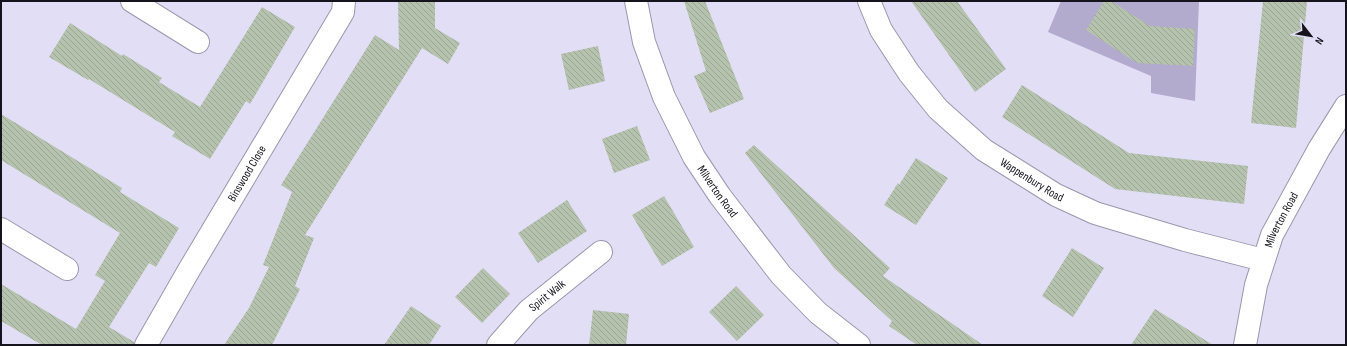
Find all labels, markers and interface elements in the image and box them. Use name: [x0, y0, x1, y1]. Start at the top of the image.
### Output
north arrow: [1291, 16, 1331, 56]
text: N: [1312, 35, 1326, 47]
street label: Binswood Close: [224, 142, 269, 204]
street label: Wappenbury Road: [997, 154, 1066, 205]
street label: Milverton Road: [694, 162, 741, 220]
street label: Milverton Road: [1261, 190, 1301, 249]
street label: Spirit Walk: [526, 276, 569, 315]

